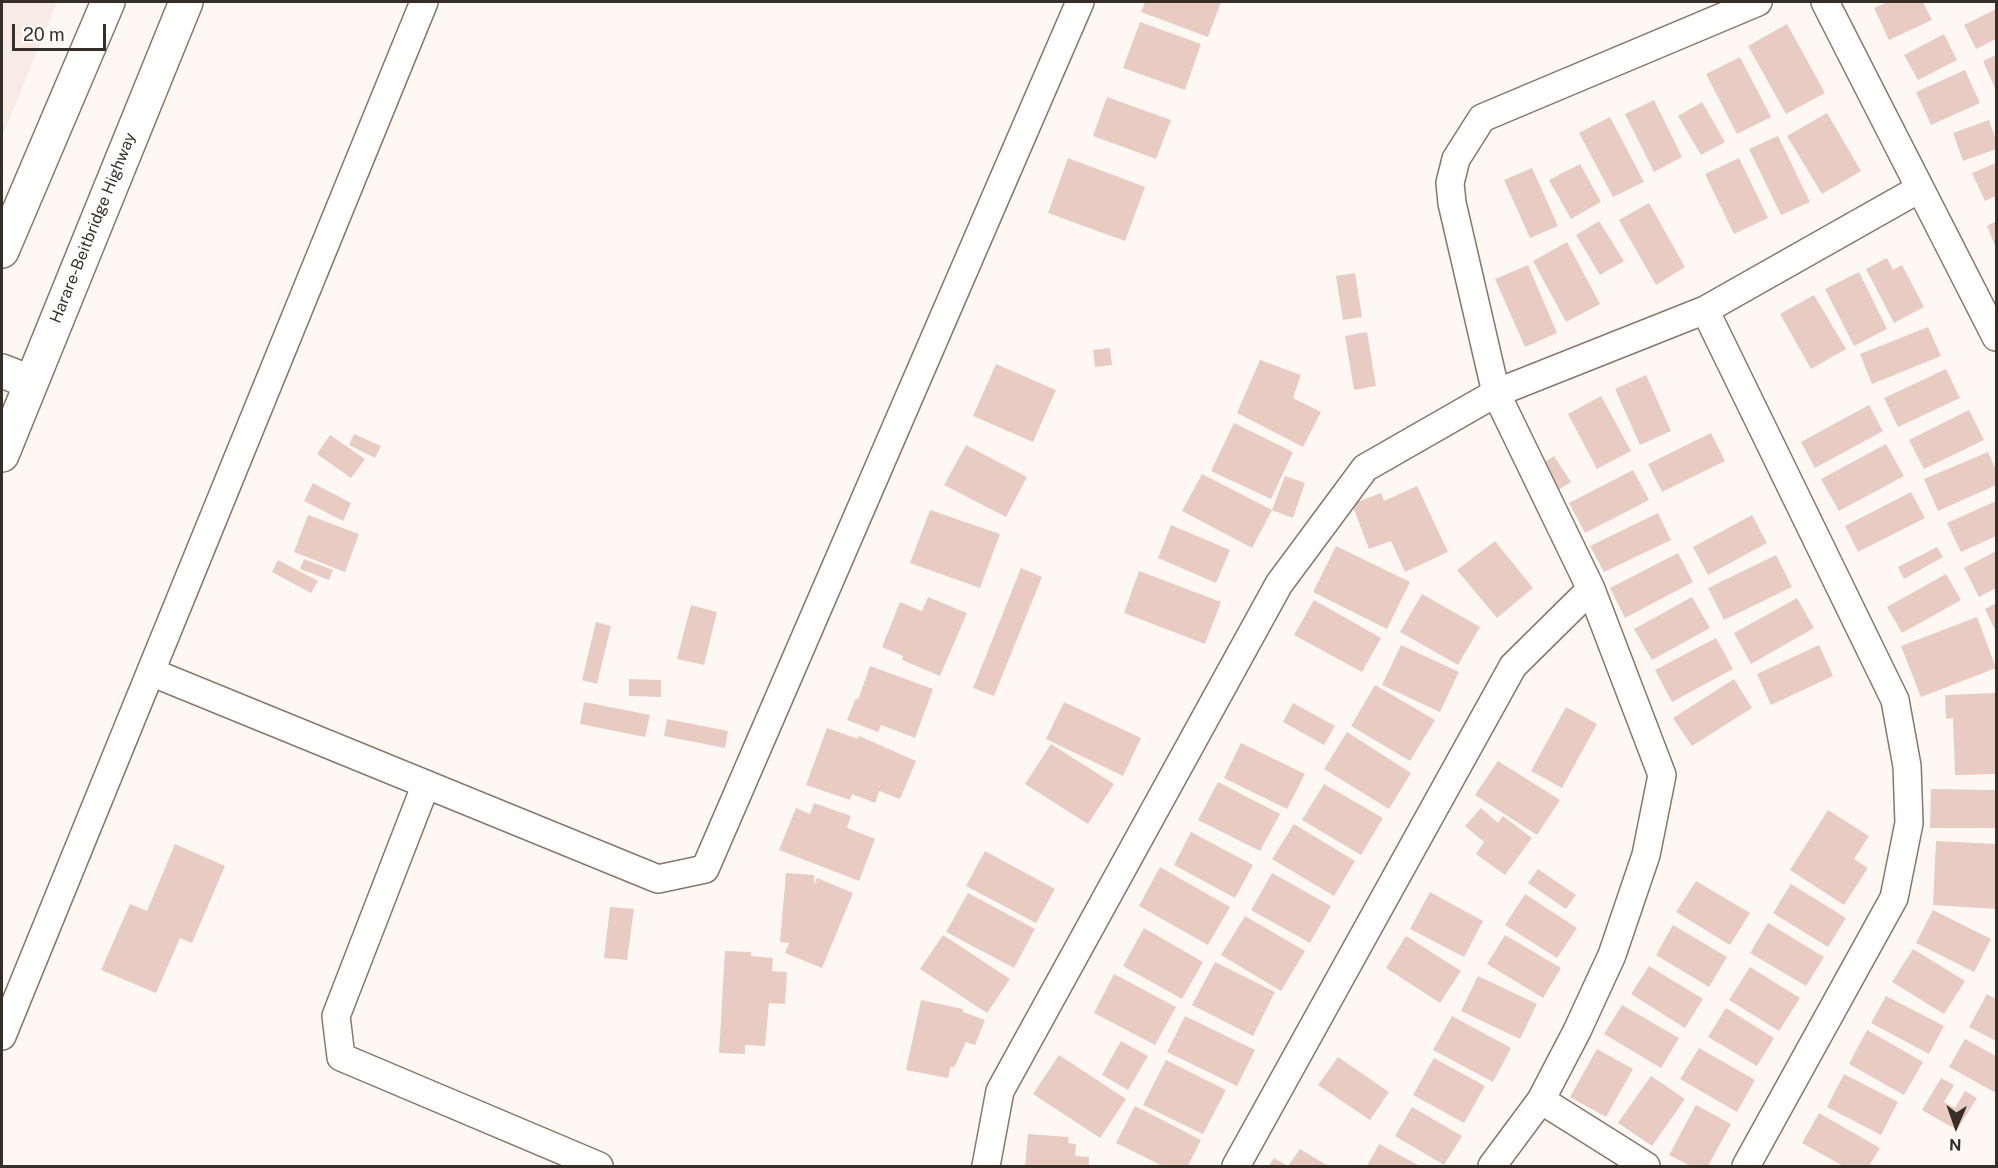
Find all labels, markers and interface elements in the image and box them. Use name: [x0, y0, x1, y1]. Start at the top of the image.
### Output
scale bar: [15, 12, 110, 50]
text: 20 m: [23, 24, 65, 45]
street label: Harare-Beitbridge Highway: [46, 130, 140, 326]
north arrow: [1926, 1096, 1986, 1156]
text: N: [1949, 1135, 1962, 1154]

